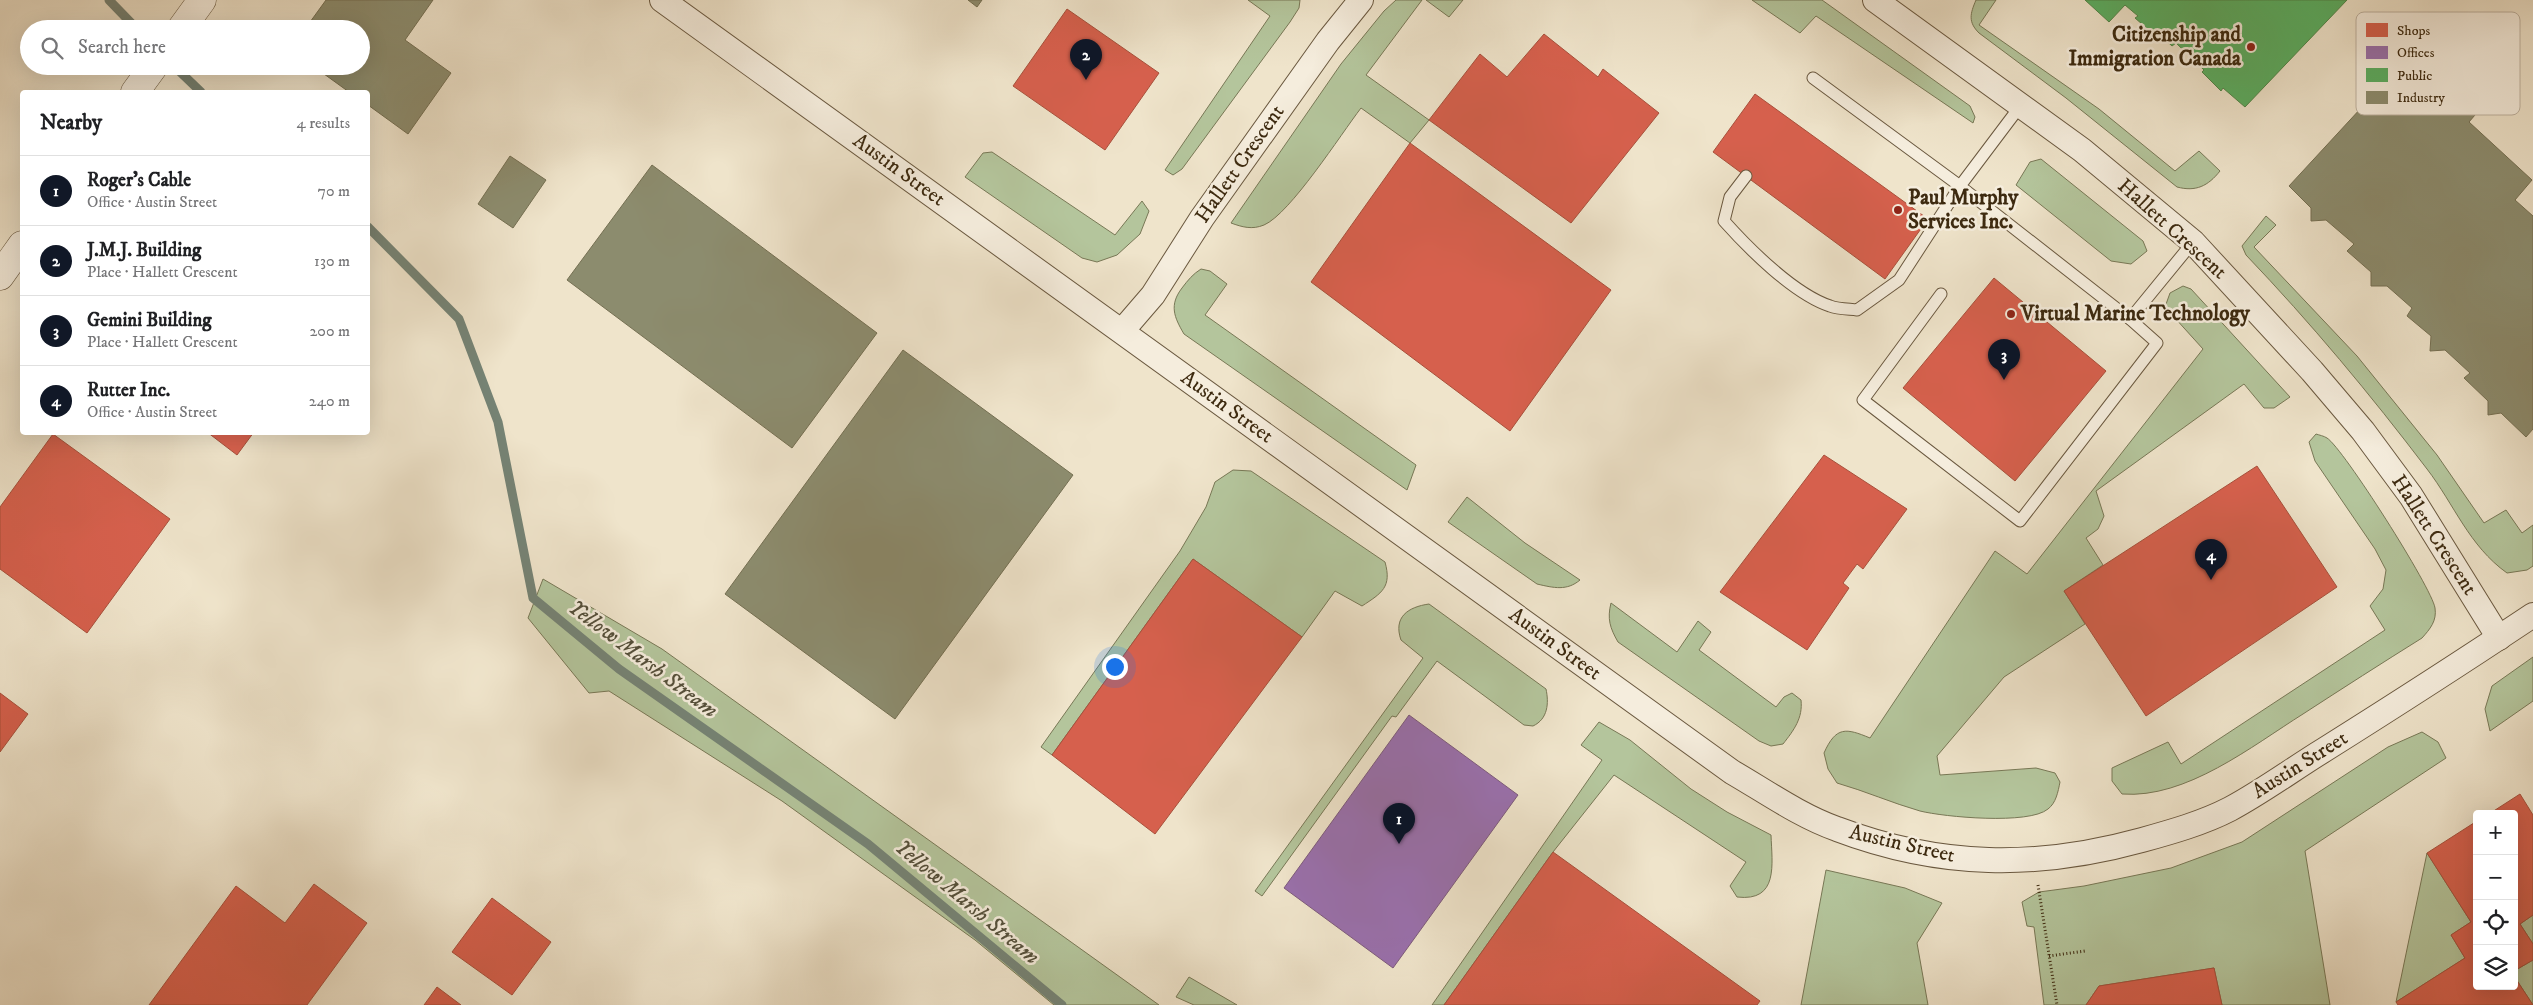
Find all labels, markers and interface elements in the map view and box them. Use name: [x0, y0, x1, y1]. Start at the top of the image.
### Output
legend: [2356, 12, 2520, 115]
search box: [20, 20, 370, 75]
place label: Citizenship and Immigration Canada: [2068, 22, 2242, 72]
text: Shops: [2397, 22, 2430, 40]
icon: search: [38, 34, 66, 62]
text: Search here: [78, 36, 166, 59]
pin: 2: [1070, 39, 1102, 80]
marker: Citizenship and Immigration Canada: [2245, 41, 2257, 53]
text: Offices: [2397, 44, 2435, 62]
text: Public: [2397, 67, 2432, 85]
text: Industry: [2397, 89, 2445, 107]
street label: Hallett Crescent: [1190, 100, 1291, 228]
text: Nearby: [40, 110, 102, 136]
text: 4 results: [297, 113, 350, 133]
street label: Austin Street: [848, 128, 950, 212]
text: Roger's Cable: [87, 169, 191, 192]
street label: Hallett Crescent: [2112, 173, 2232, 285]
text: 1: [53, 181, 59, 201]
text: 70 m: [318, 181, 350, 201]
place label: Paul Murphy Services Inc.: [1908, 185, 2019, 235]
text: Office · Austin Street: [87, 192, 217, 212]
marker: Paul Murphy Services Inc.: [1892, 204, 1904, 216]
text: J.M.J. Building: [87, 239, 201, 262]
text: 2: [52, 251, 60, 271]
text: 130 m: [314, 251, 350, 271]
text: Place · Hallett Crescent: [87, 262, 238, 282]
place label: Virtual Marine Technology: [2020, 301, 2251, 327]
marker: Virtual Marine Technology: [2005, 308, 2017, 320]
text: Gemini Building: [87, 309, 212, 332]
text: 3: [53, 321, 59, 341]
text: 200 m: [309, 321, 350, 341]
text: Place · Hallett Crescent: [87, 332, 238, 352]
pin: 3: [1988, 339, 2020, 380]
street label: Austin Street: [1176, 365, 1278, 449]
text: Rutter Inc.: [87, 379, 170, 402]
text: 4: [51, 391, 61, 411]
text: 240 m: [309, 391, 350, 411]
text: Office · Austin Street: [87, 402, 217, 422]
street label: Hallett Crescent: [2385, 470, 2483, 600]
pin: 4: [2195, 539, 2227, 580]
water label: Yellow Marsh Stream: [563, 594, 723, 724]
street label: Austin Street: [1504, 602, 1606, 686]
your location: [1102, 654, 1128, 680]
street label: Austin Street: [2247, 725, 2353, 805]
pin: 1: [1383, 803, 1415, 844]
map controls: [2473, 810, 2518, 990]
button: +: [2473, 810, 2518, 855]
street label: Austin Street: [1847, 819, 1958, 869]
water label: Yellow Marsh Stream: [889, 834, 1045, 970]
button: −: [2473, 855, 2518, 900]
button: locate: [2473, 900, 2518, 945]
button: layers: [2473, 945, 2518, 990]

